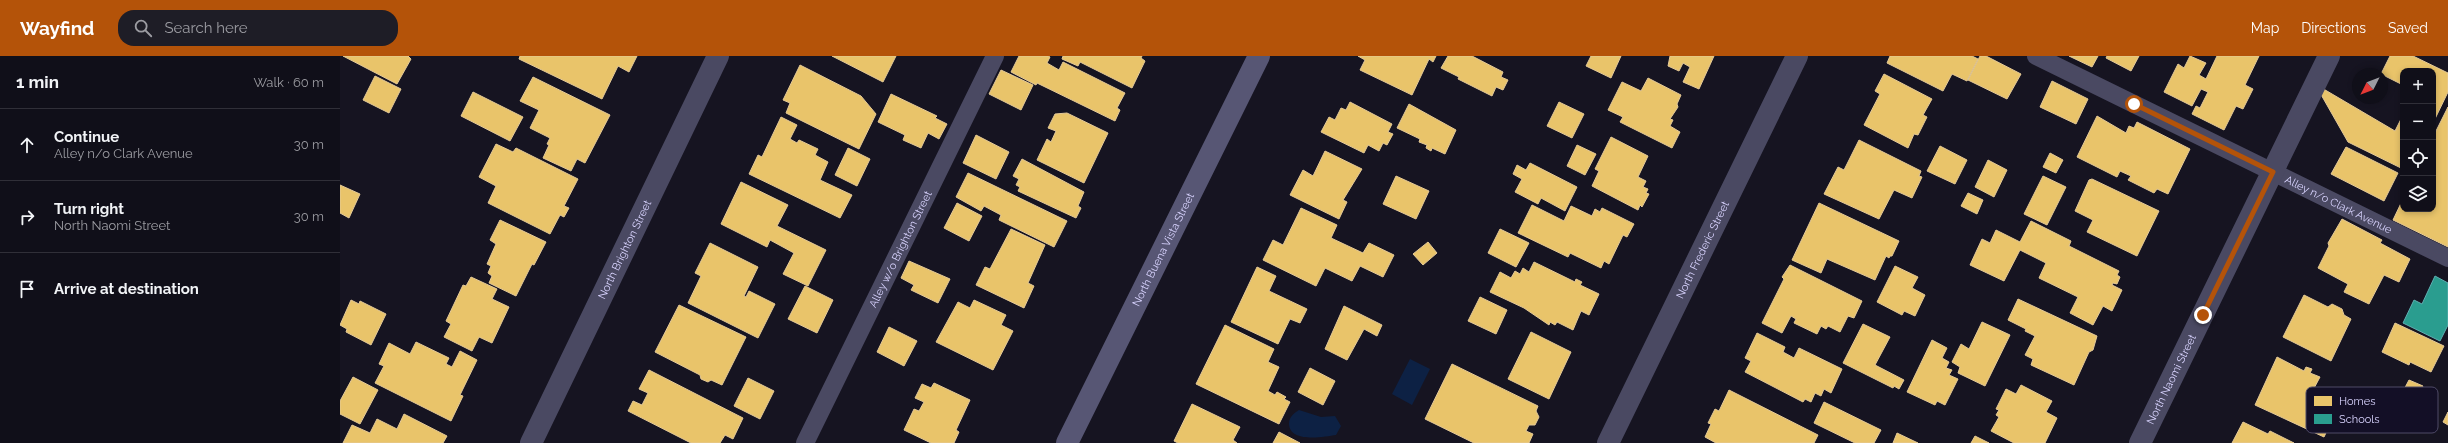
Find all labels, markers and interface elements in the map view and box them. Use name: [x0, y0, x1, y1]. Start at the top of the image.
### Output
search box: [118, 10, 398, 46]
text: Wayfind: [20, 17, 94, 39]
icon: search: [132, 17, 154, 39]
text: Search here: [164, 19, 248, 37]
text: Map: [2251, 20, 2279, 36]
text: Directions: [2301, 20, 2366, 36]
text: Saved: [2388, 20, 2428, 36]
north arrow: [2352, 68, 2388, 104]
map controls: [2400, 68, 2436, 212]
button: +: [2400, 68, 2436, 104]
text: 1 min: [16, 72, 59, 92]
text: Walk · 60 m: [253, 75, 324, 90]
route start: [2125, 95, 2143, 113]
button: −: [2400, 104, 2436, 140]
text: Continue: [54, 128, 119, 146]
icon: ahead: [16, 134, 38, 156]
text: 30 m: [294, 137, 324, 152]
button: locate: [2400, 140, 2436, 176]
text: Alley n/o Clark Avenue: [54, 146, 193, 161]
street label: Alley n/o Clark Avenue: [2283, 173, 2395, 236]
button: layers: [2400, 176, 2436, 212]
street label: Alley w/o Brighton Street: [866, 188, 934, 310]
street label: North Buena Vista Street: [1129, 190, 1197, 308]
street label: North Brighton Street: [595, 197, 654, 301]
street label: North Frederic Street: [1673, 199, 1732, 301]
text: Turn right: [54, 200, 124, 218]
icon: right: [16, 206, 38, 228]
text: 30 m: [294, 209, 324, 224]
text: North Naomi Street: [54, 218, 170, 233]
icon: arrive: [16, 278, 38, 300]
text: Arrive at destination: [54, 280, 199, 298]
route end: [2194, 306, 2212, 324]
street label: North Naomi Street: [2144, 332, 2199, 426]
legend: [2306, 387, 2438, 433]
text: Homes: [2339, 395, 2375, 408]
text: Schools: [2339, 413, 2380, 426]

